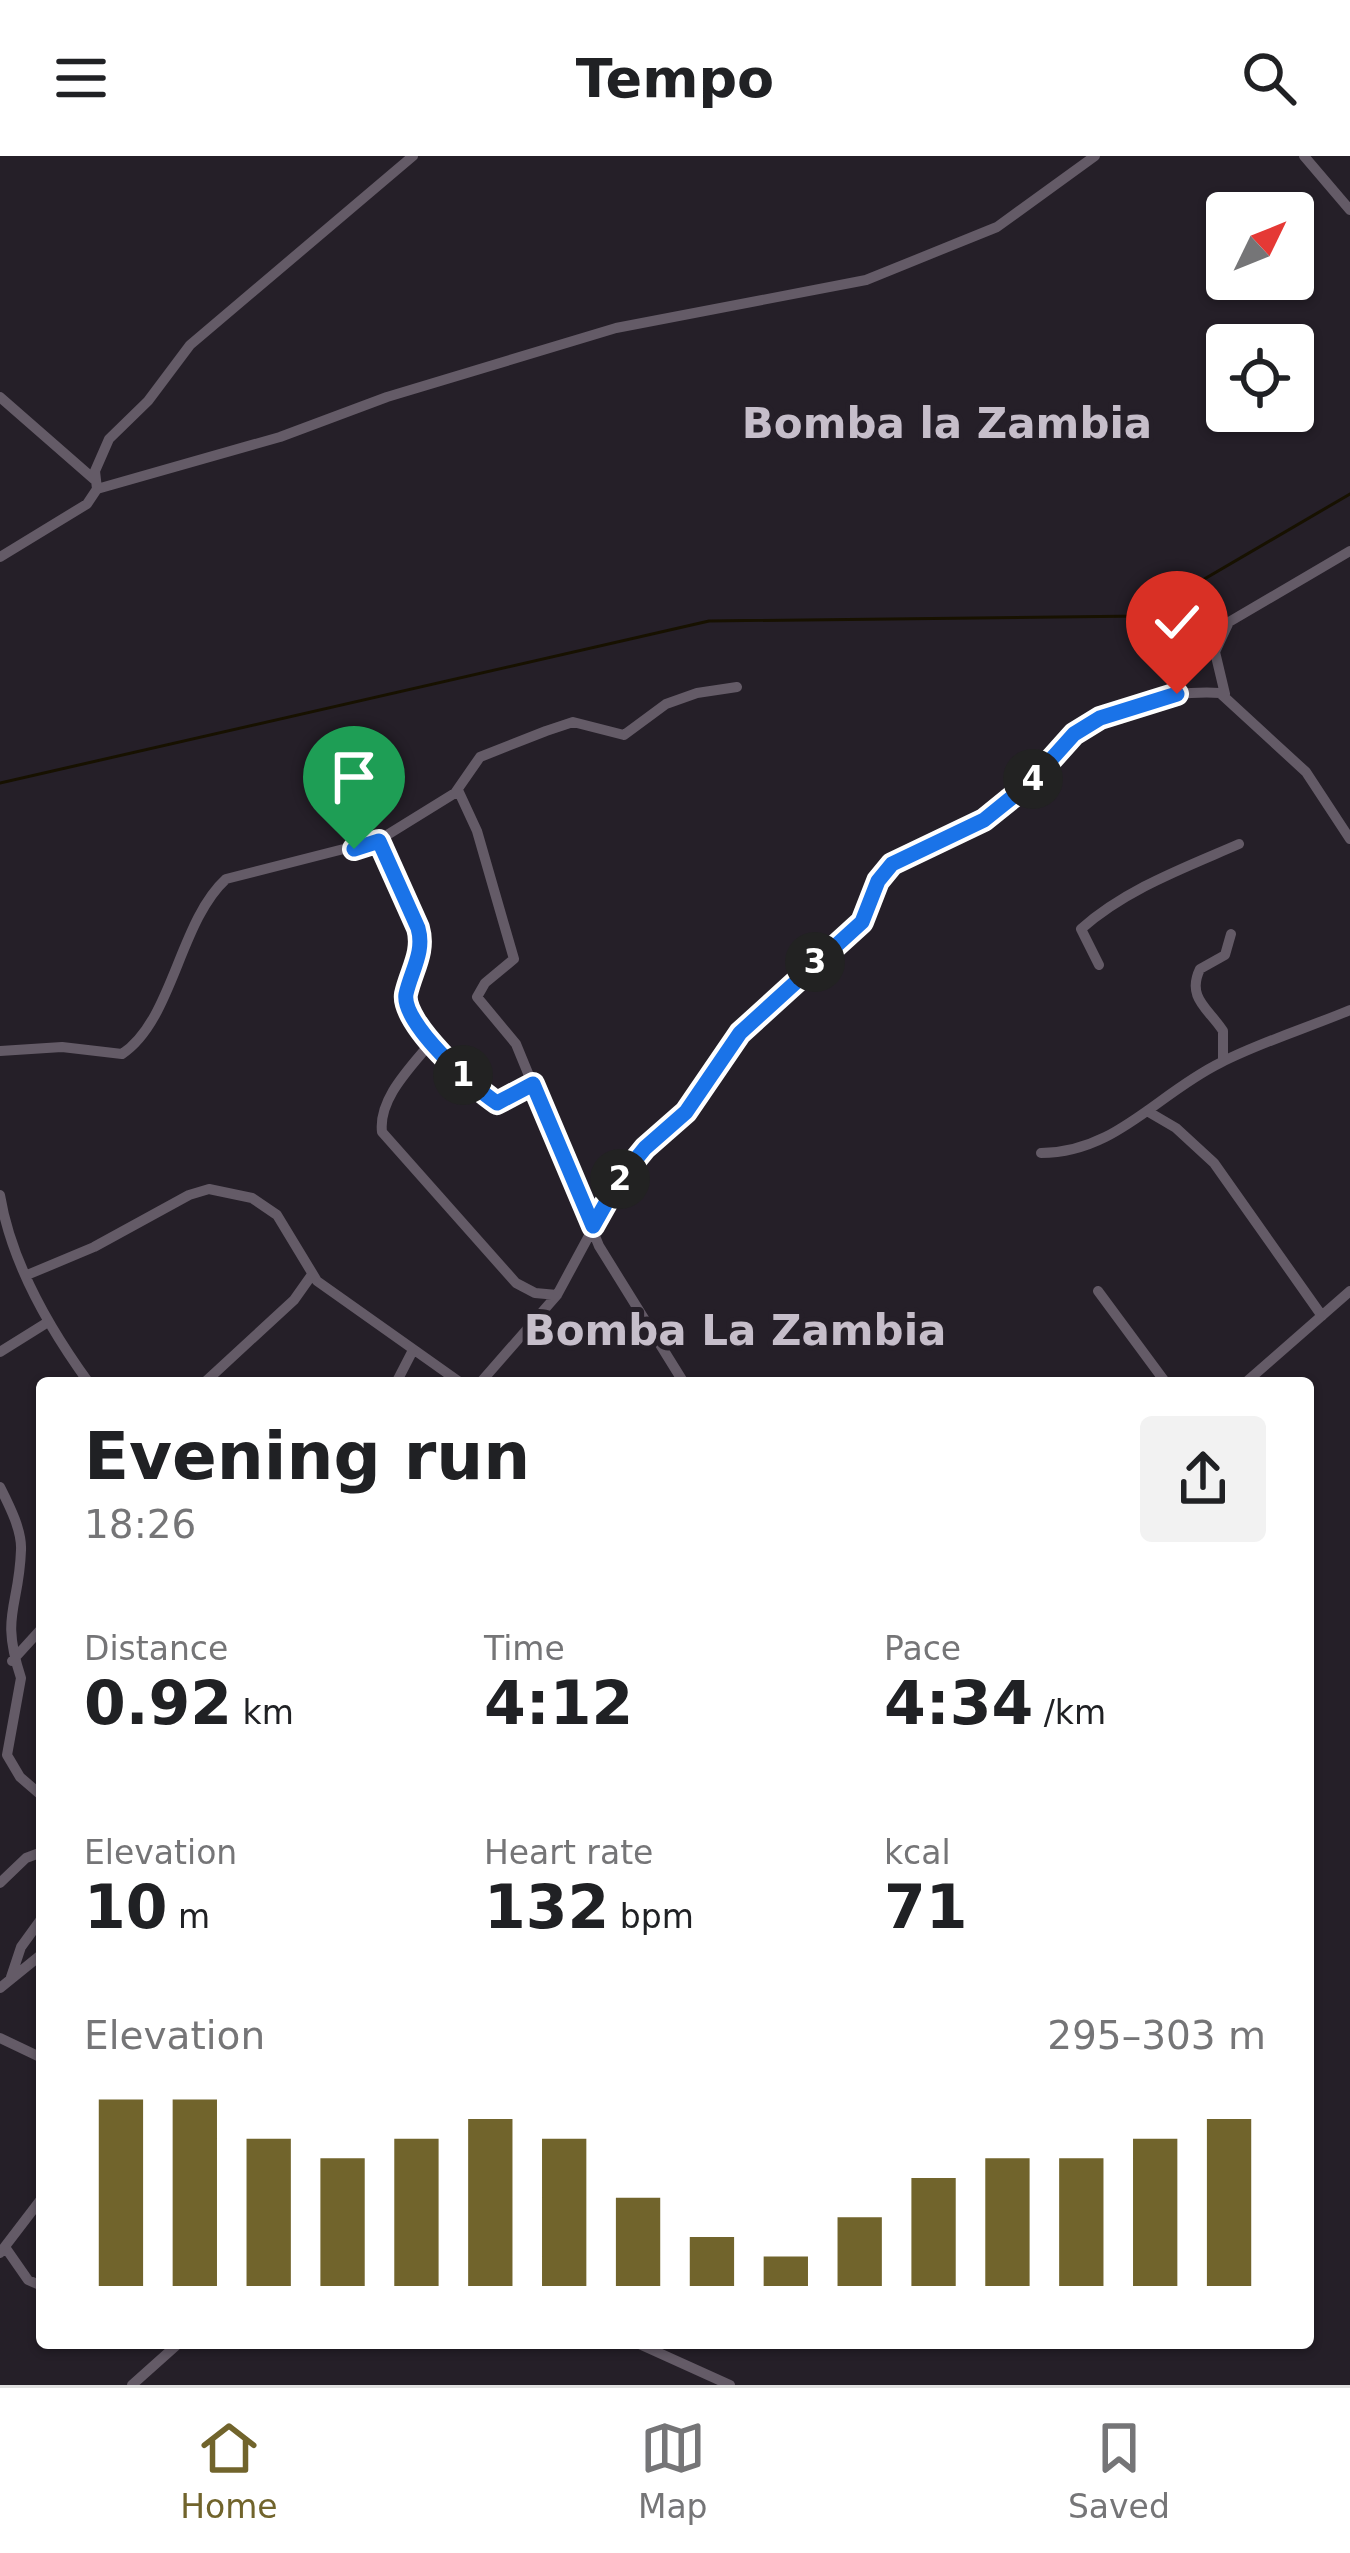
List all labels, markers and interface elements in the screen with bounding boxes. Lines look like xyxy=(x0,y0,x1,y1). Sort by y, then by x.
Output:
icon: menu xyxy=(48,45,114,111)
icon: search xyxy=(1236,45,1302,111)
text: Tempo xyxy=(576,47,774,110)
north arrow xyxy=(1206,192,1314,300)
map controls xyxy=(1206,192,1314,432)
button: locate xyxy=(1206,324,1314,432)
district label: Bomba la Zambia xyxy=(742,399,1152,448)
pin xyxy=(1126,571,1228,694)
icon: check xyxy=(1144,589,1210,655)
pin xyxy=(303,726,405,849)
icon: arrive xyxy=(321,744,387,810)
pin: 4 xyxy=(1003,749,1063,809)
text: 4 xyxy=(1022,759,1044,798)
pin: 3 xyxy=(785,932,845,992)
text: 3 xyxy=(804,942,826,981)
pin: 1 xyxy=(433,1045,493,1105)
text: 1 xyxy=(452,1055,474,1094)
pin: 2 xyxy=(590,1149,650,1209)
text: 2 xyxy=(609,1159,631,1198)
district label: Bomba La Zambia xyxy=(524,1306,946,1355)
button: share xyxy=(1140,1416,1266,1542)
text: Evening run xyxy=(84,1418,530,1495)
text: 18:26 xyxy=(84,1502,196,1547)
text: Distance xyxy=(84,1629,228,1668)
text: Time xyxy=(484,1629,565,1668)
text: Pace xyxy=(884,1629,961,1668)
text: 0.92 xyxy=(84,1668,232,1738)
text: 4:12 xyxy=(484,1668,633,1738)
text: 4:34 xyxy=(884,1668,1033,1738)
text: km xyxy=(232,1693,294,1732)
text: /km xyxy=(1033,1693,1106,1732)
text: Elevation xyxy=(84,1833,237,1872)
text: Heart rate xyxy=(484,1833,653,1872)
text: kcal xyxy=(884,1833,951,1872)
text: 10 xyxy=(84,1872,168,1942)
text: 132 xyxy=(484,1872,609,1942)
text: 71 xyxy=(884,1872,968,1942)
text: m xyxy=(168,1897,210,1936)
text: bpm xyxy=(609,1897,694,1936)
text: Elevation xyxy=(84,2013,265,2058)
text: 295–303 m xyxy=(1047,2013,1266,2058)
tab: Home xyxy=(180,2415,278,2526)
tab: Map xyxy=(638,2415,708,2526)
tab: Saved xyxy=(1068,2415,1170,2526)

